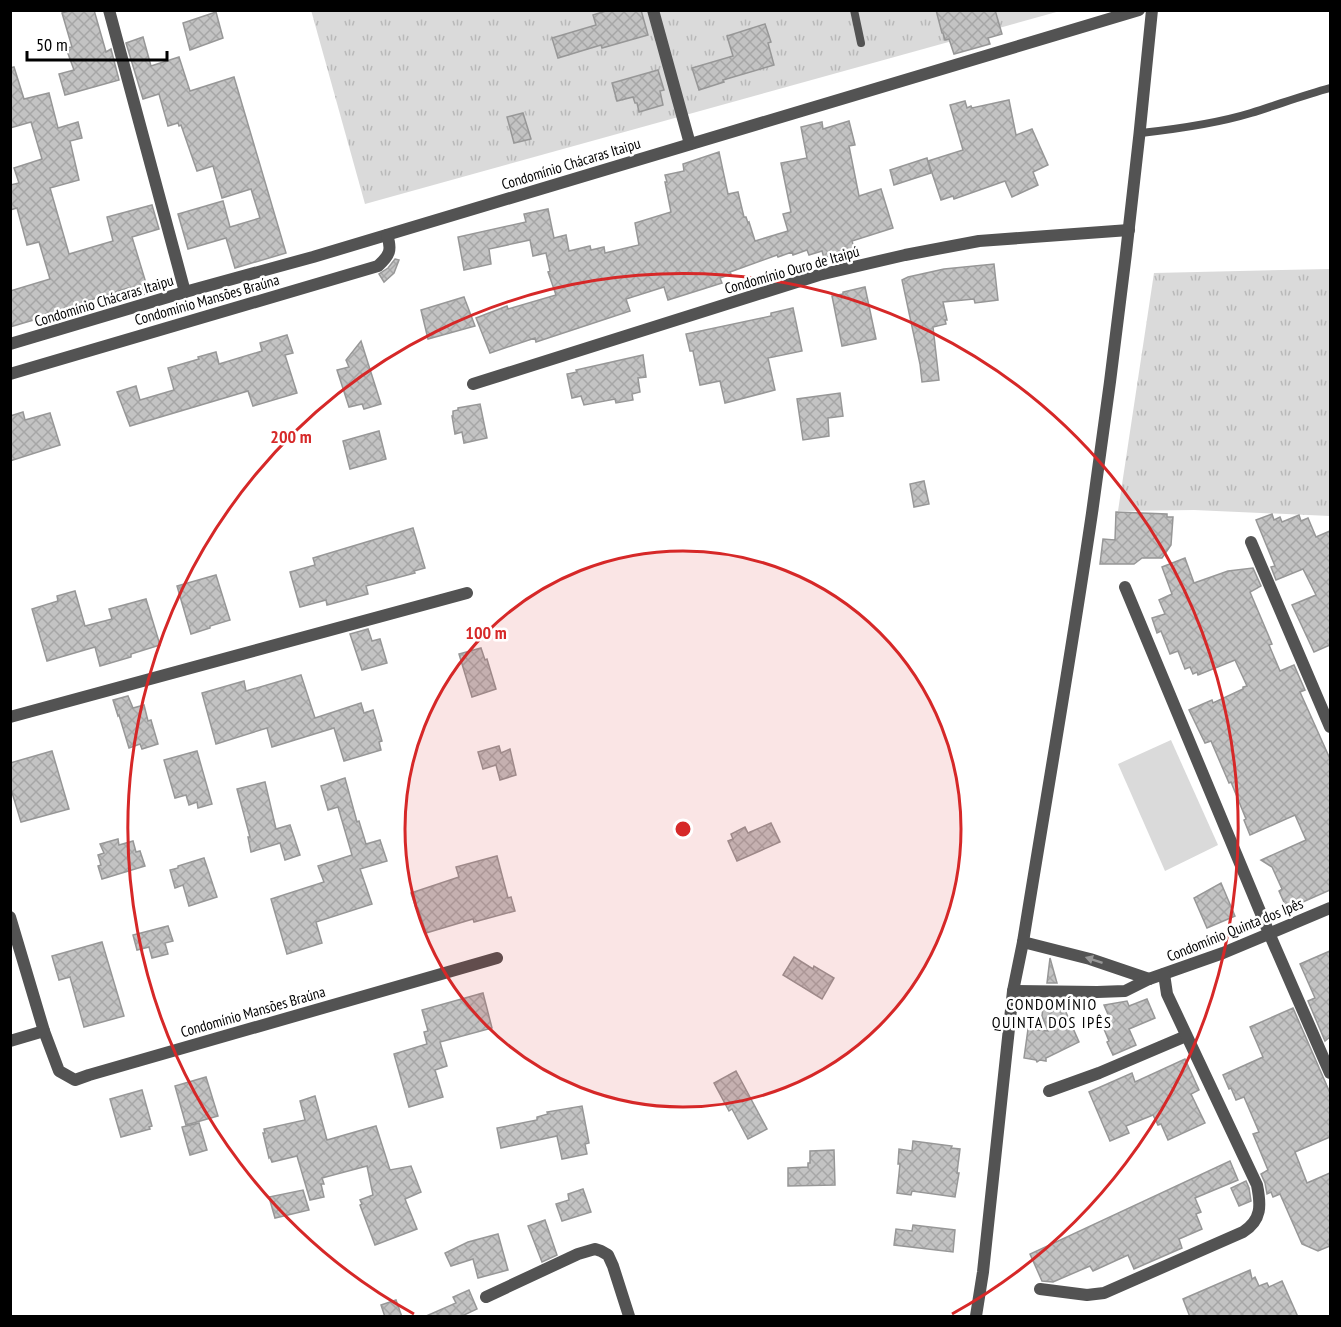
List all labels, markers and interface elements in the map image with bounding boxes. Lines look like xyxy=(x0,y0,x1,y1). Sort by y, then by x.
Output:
scale bar xyxy=(27,24,166,62)
text: 50 m xyxy=(36,33,68,56)
street label: Condomínio Chácaras Itaipu xyxy=(499,133,643,194)
street label: Condomínio Ouro de Itaipú xyxy=(722,241,861,298)
street label: Condomínio Chácaras Itaipu xyxy=(32,270,176,331)
street label: Condomínio Mansões Braúna xyxy=(132,270,281,329)
text: 200 m xyxy=(270,425,312,448)
text: 100 m xyxy=(465,621,507,644)
centre of rings xyxy=(673,819,693,839)
street label: Condomínio Quinta dos Ipês xyxy=(1164,893,1306,966)
one-way arrow xyxy=(1085,955,1103,965)
street label: Condomínio Mansões Braúna xyxy=(178,982,327,1041)
district label: CONDOMÍNIO QUINTA DOS IPÊS xyxy=(992,994,1112,1032)

